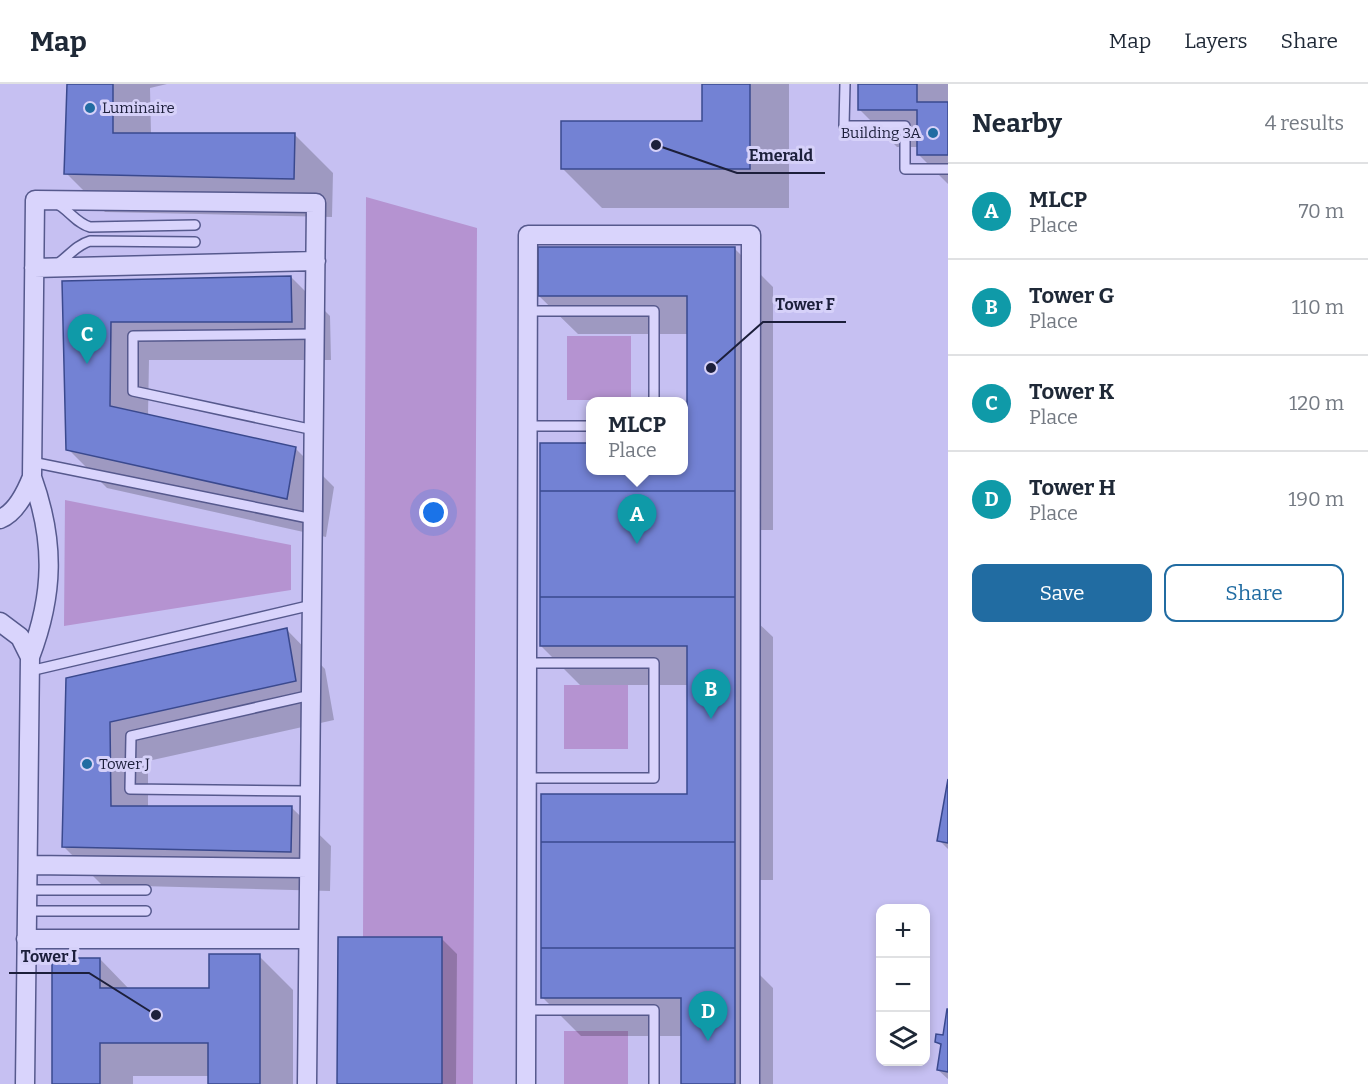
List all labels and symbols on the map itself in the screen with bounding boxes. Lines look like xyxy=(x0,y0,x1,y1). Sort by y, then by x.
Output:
place label: Luminaire xyxy=(102,99,175,117)
marker: Luminaire xyxy=(83,101,97,115)
place label: Building 3A xyxy=(841,124,921,142)
marker: Building 3A xyxy=(926,126,940,140)
callout: Emerald xyxy=(737,139,825,173)
text: Emerald xyxy=(749,146,813,165)
callout: Tower F xyxy=(763,288,846,322)
text: Tower F xyxy=(775,295,835,314)
pin: C xyxy=(68,314,106,364)
pin: A xyxy=(618,494,656,544)
your location xyxy=(419,498,448,527)
pin: B xyxy=(692,670,730,719)
place label: Tower J xyxy=(99,755,150,773)
marker: Tower J xyxy=(80,757,94,771)
callout: Tower I xyxy=(9,939,89,973)
text: Tower I xyxy=(21,947,77,966)
pin: D xyxy=(688,992,728,1041)

